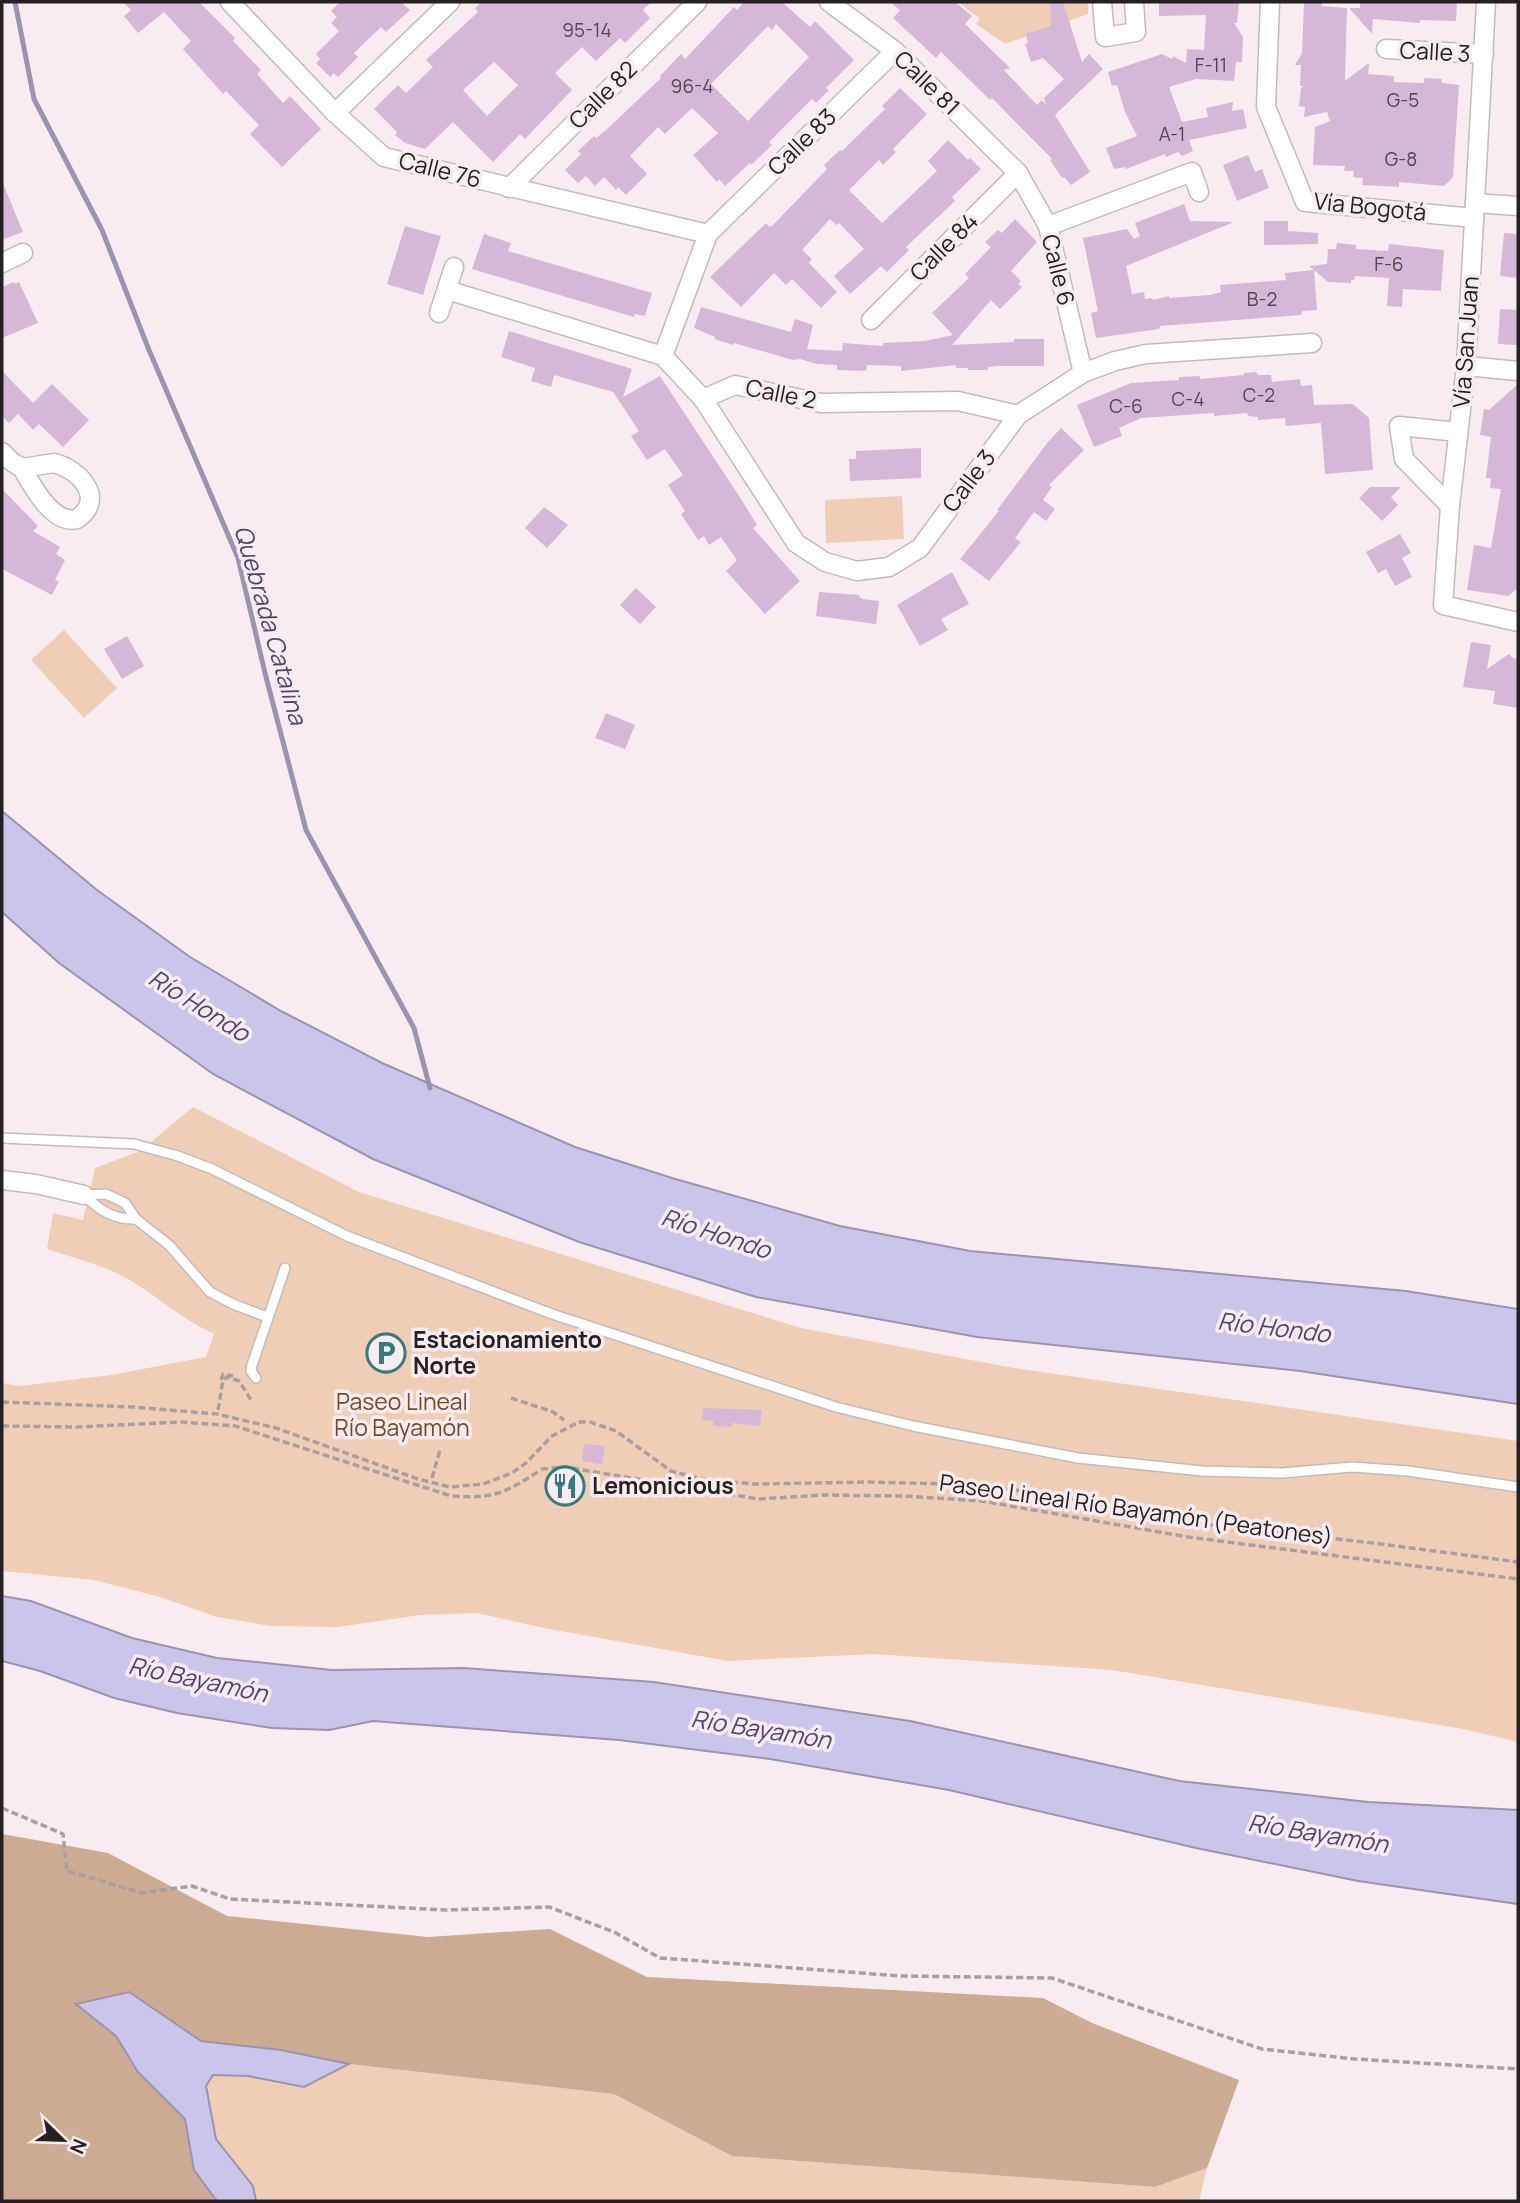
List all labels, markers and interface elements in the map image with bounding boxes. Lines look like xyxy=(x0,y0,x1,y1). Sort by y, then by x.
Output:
house number: 95-14 xyxy=(562,17,612,43)
street label: Calle 3 xyxy=(1399,33,1471,69)
street label: Calle 81 xyxy=(888,43,968,122)
house number: F-11 xyxy=(1195,52,1227,78)
street label: Calle 82 xyxy=(561,53,643,135)
house number: 96-4 xyxy=(671,73,713,99)
house number: G-5 xyxy=(1387,87,1419,113)
street label: Calle 83 xyxy=(760,101,843,182)
house number: A-1 xyxy=(1159,121,1185,147)
street label: Calle 76 xyxy=(396,143,485,195)
house number: G-8 xyxy=(1385,146,1417,172)
street label: Vía Bogotá xyxy=(1312,184,1428,228)
street label: Calle 84 xyxy=(902,205,985,288)
street label: Calle 6 xyxy=(1035,231,1083,309)
house number: F-6 xyxy=(1374,251,1404,277)
street label: Vía San Juan xyxy=(1444,275,1486,409)
house number: B-2 xyxy=(1247,286,1277,312)
street label: Calle 2 xyxy=(743,371,819,416)
house number: C-2 xyxy=(1243,382,1275,408)
house number: C-4 xyxy=(1171,386,1205,412)
house number: C-6 xyxy=(1109,393,1143,419)
street label: Calle 3 xyxy=(934,443,1002,518)
water label: Quebrada Catalina xyxy=(227,521,316,730)
water label: Río Hondo xyxy=(143,961,258,1050)
water label: Río Hondo xyxy=(658,1199,777,1266)
water label: Río Hondo xyxy=(1216,1303,1334,1350)
place label: Estacionamiento Norte xyxy=(413,1323,602,1381)
parking icon: Estacionamiento Norte xyxy=(365,1332,407,1374)
park label: Paseo Lineal Río Bayamón xyxy=(334,1385,470,1443)
restaurant icon: Lemonicious xyxy=(544,1465,586,1507)
street label: Paseo Lineal Río Bayamón (Peatones) xyxy=(937,1466,1335,1552)
place label: Lemonicious xyxy=(592,1469,734,1501)
water label: Río Bayamón xyxy=(126,1648,272,1710)
water label: Río Bayamón xyxy=(689,1701,834,1756)
water label: Río Bayamón xyxy=(1246,1805,1391,1860)
north arrow xyxy=(28,2105,98,2175)
text: N xyxy=(64,2135,93,2158)

